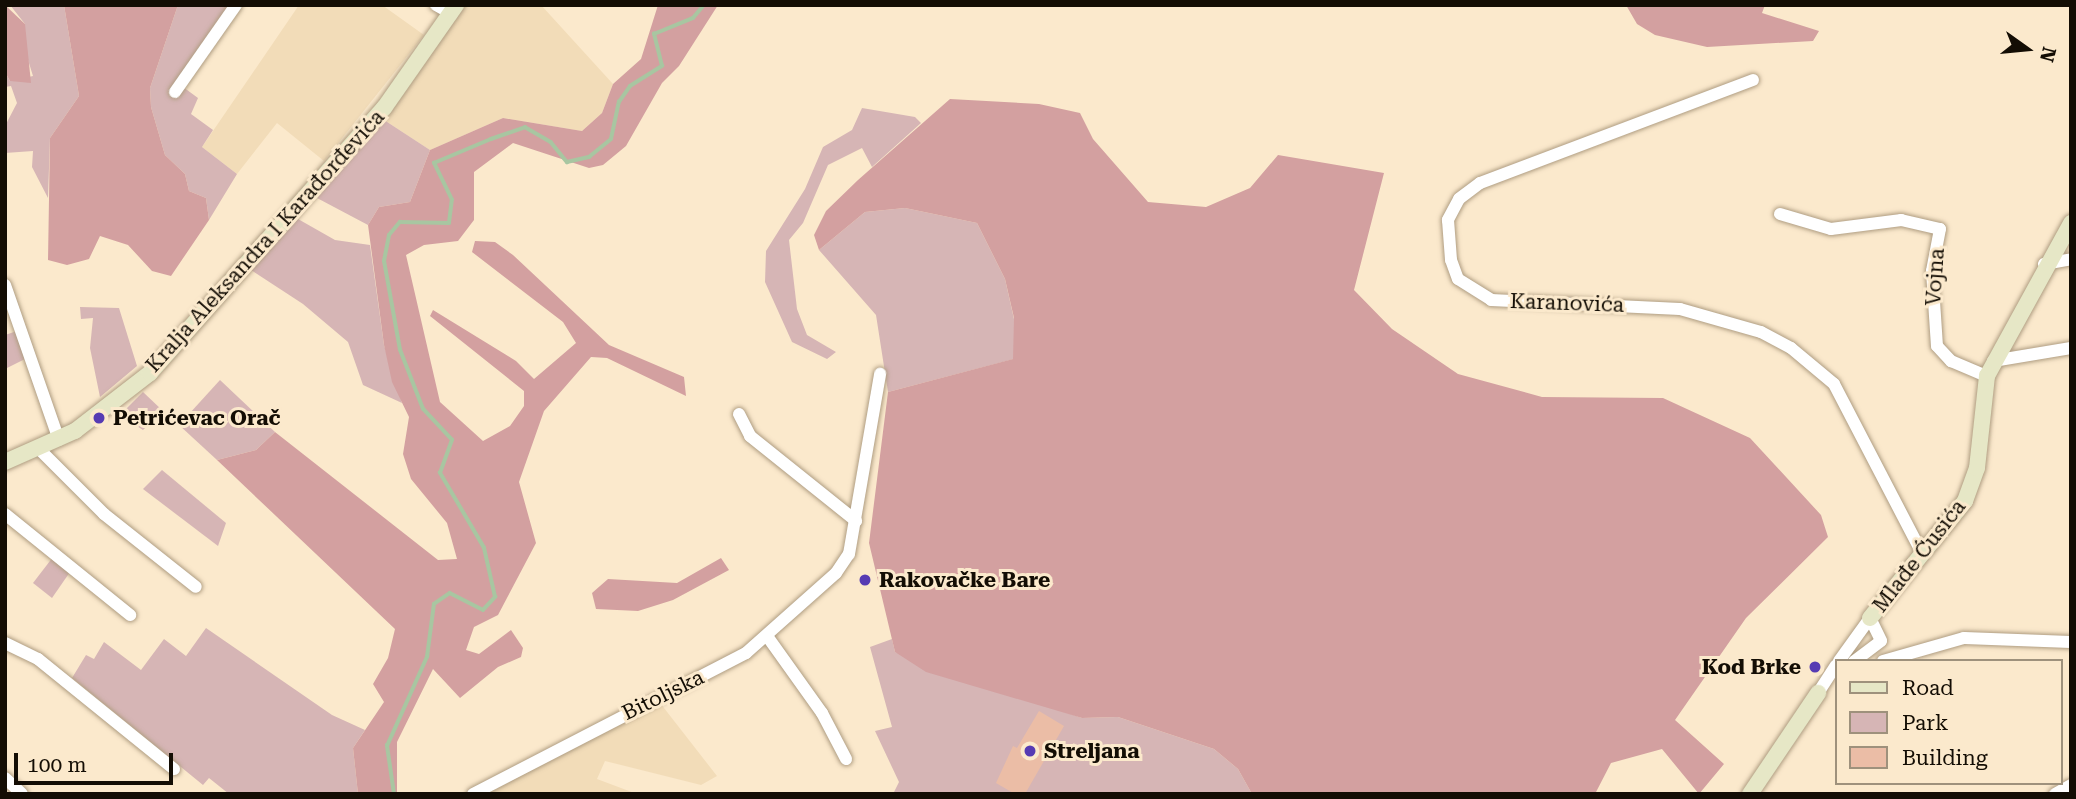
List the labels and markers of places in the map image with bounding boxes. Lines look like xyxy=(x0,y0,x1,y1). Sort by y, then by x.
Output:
place label: Petrićevac Orač xyxy=(113,405,281,431)
marker: Petrićevac Orač xyxy=(91,410,107,426)
place label: Rakovačke Bare xyxy=(879,567,1050,593)
marker: Rakovačke Bare xyxy=(857,572,873,588)
place label: Kod Brke xyxy=(1702,654,1801,680)
marker: Kod Brke xyxy=(1807,659,1823,675)
place label: Streljana xyxy=(1044,738,1140,764)
marker: Streljana xyxy=(1022,743,1038,759)

